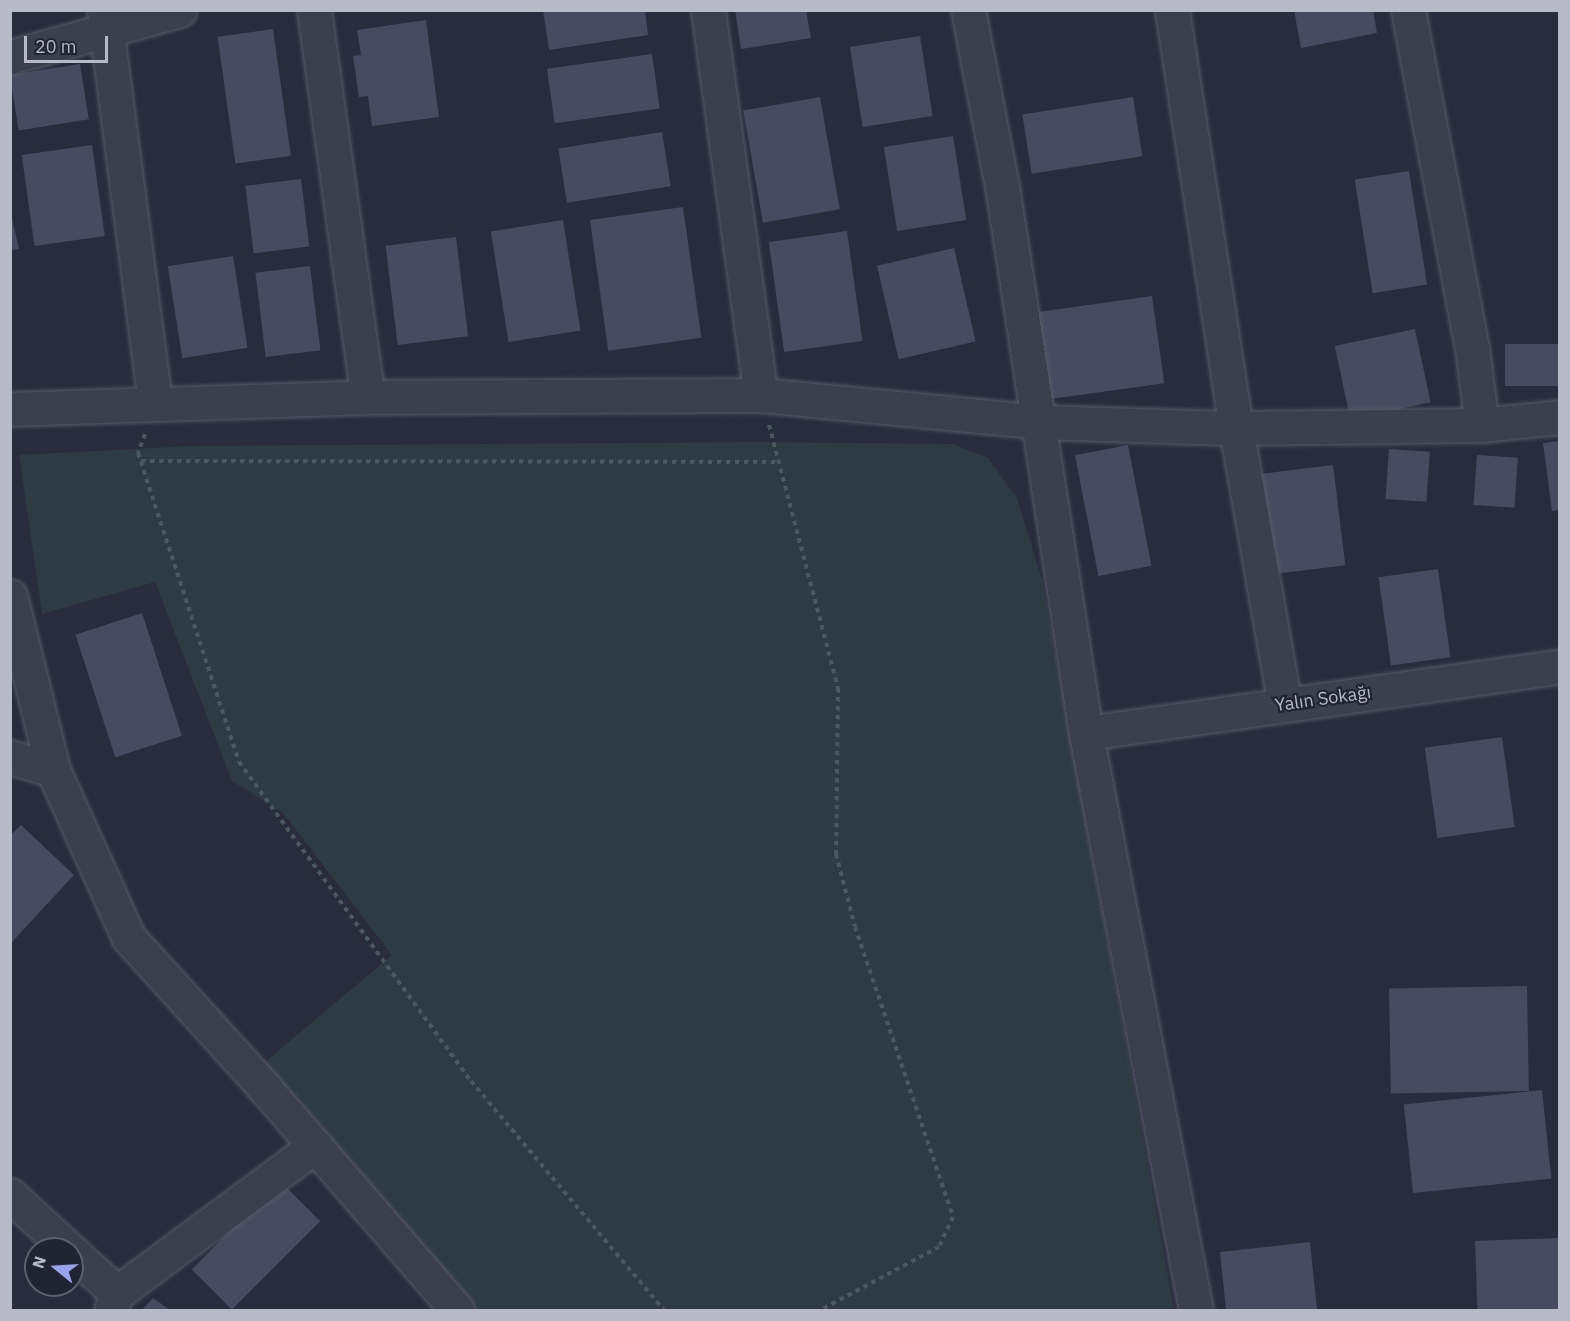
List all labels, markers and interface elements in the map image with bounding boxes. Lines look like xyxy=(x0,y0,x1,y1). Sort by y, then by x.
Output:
scale bar xyxy=(27,24,111,62)
text: 20 m xyxy=(35,35,77,58)
street label: Yalın Sokağı xyxy=(1274,682,1372,716)
north arrow xyxy=(24,1237,84,1297)
text: N xyxy=(27,1253,50,1271)

